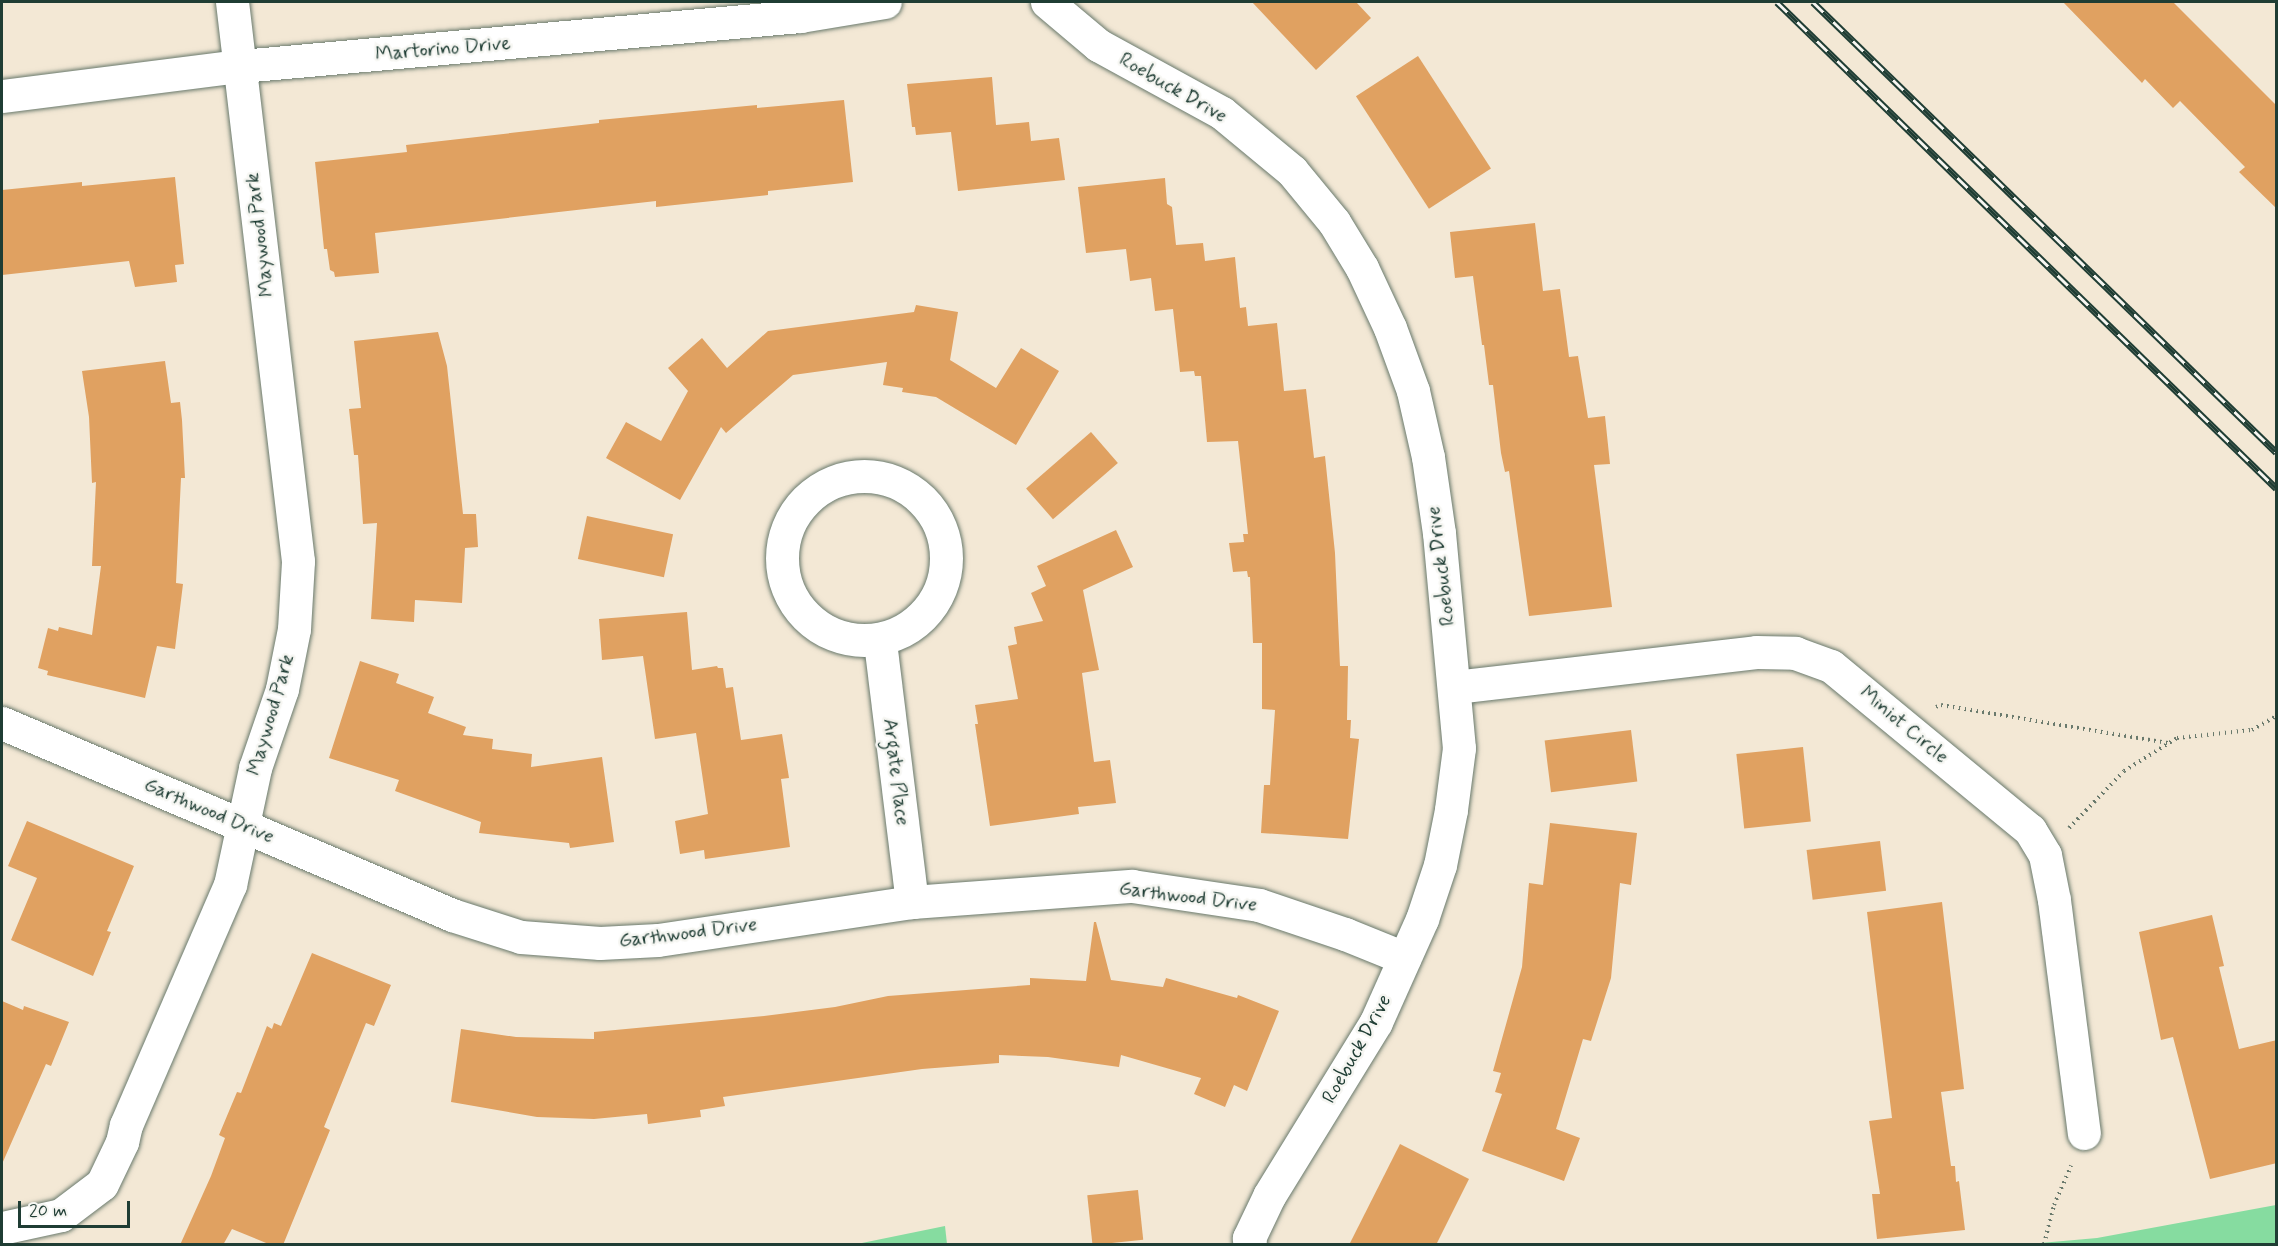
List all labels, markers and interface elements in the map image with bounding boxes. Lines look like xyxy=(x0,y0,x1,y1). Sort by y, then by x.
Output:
street label: Martorino Drive xyxy=(375,31,511,67)
street label: Roebuck Drive xyxy=(1115,48,1231,128)
street label: Maywood Park xyxy=(241,172,279,298)
street label: Roebuck Drive xyxy=(1422,505,1460,627)
street label: Maywood Park xyxy=(242,652,300,778)
street label: Miniot Circle xyxy=(1855,681,1953,769)
street label: Argate Place xyxy=(878,717,914,827)
street label: Garthwood Drive xyxy=(141,773,277,849)
street label: Garthwood Drive xyxy=(1118,877,1258,917)
street label: Garthwood Drive xyxy=(618,913,758,953)
street label: Roebuck Drive xyxy=(1318,991,1396,1107)
scale bar xyxy=(21,1189,134,1227)
text: 20 m xyxy=(29,1199,67,1223)

